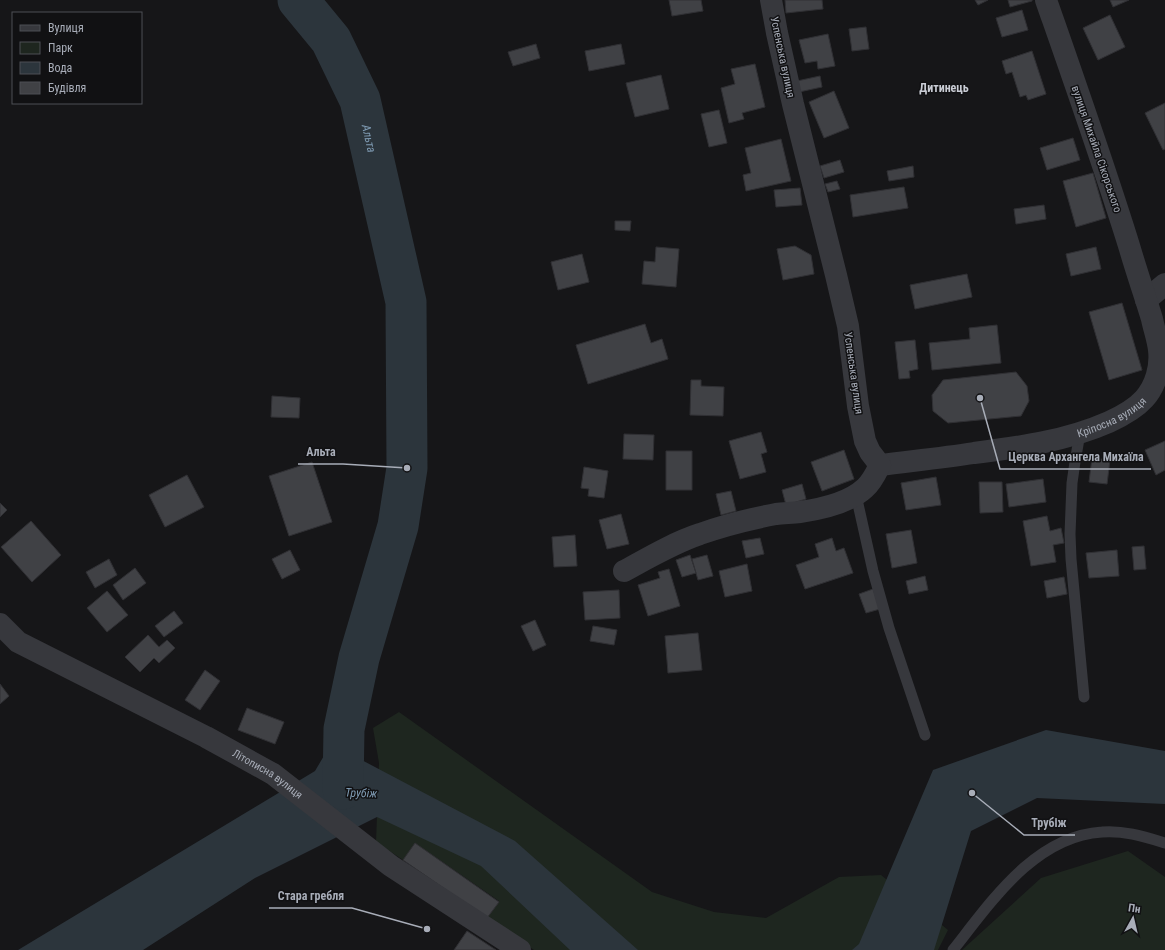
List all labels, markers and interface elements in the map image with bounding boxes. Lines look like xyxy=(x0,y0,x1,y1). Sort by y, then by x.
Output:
legend xyxy=(12,12,142,104)
street label: Успенська вулиця xyxy=(768,15,797,99)
text: Вулиця xyxy=(48,21,84,35)
text: Парк xyxy=(48,41,73,55)
text: Вода xyxy=(48,61,73,75)
text: Будівля xyxy=(48,81,86,95)
district label: Дитинець xyxy=(919,81,969,95)
street label: вулиця Михайла Сікорського xyxy=(1069,84,1125,215)
water label: Альта xyxy=(359,122,379,154)
street label: Успенська вулиця xyxy=(841,331,866,415)
street label: Кріпосна вулиця xyxy=(1076,395,1149,440)
callout: Альта xyxy=(298,440,343,464)
text: Альта xyxy=(306,445,336,459)
callout: Церква Архангела Михаїла xyxy=(1000,445,1151,469)
text: Церква Архангела Михаїла xyxy=(1008,450,1144,464)
street label: Літописна вулиця xyxy=(230,747,305,802)
water label: Трубіж xyxy=(345,785,378,801)
callout: Трубіж xyxy=(1024,811,1075,835)
text: Трубіж xyxy=(1031,816,1067,830)
callout: Стара гребля xyxy=(269,884,352,908)
text: Стара гребля xyxy=(278,889,344,903)
north arrow xyxy=(1113,898,1153,938)
text: Пн xyxy=(1127,901,1141,916)

